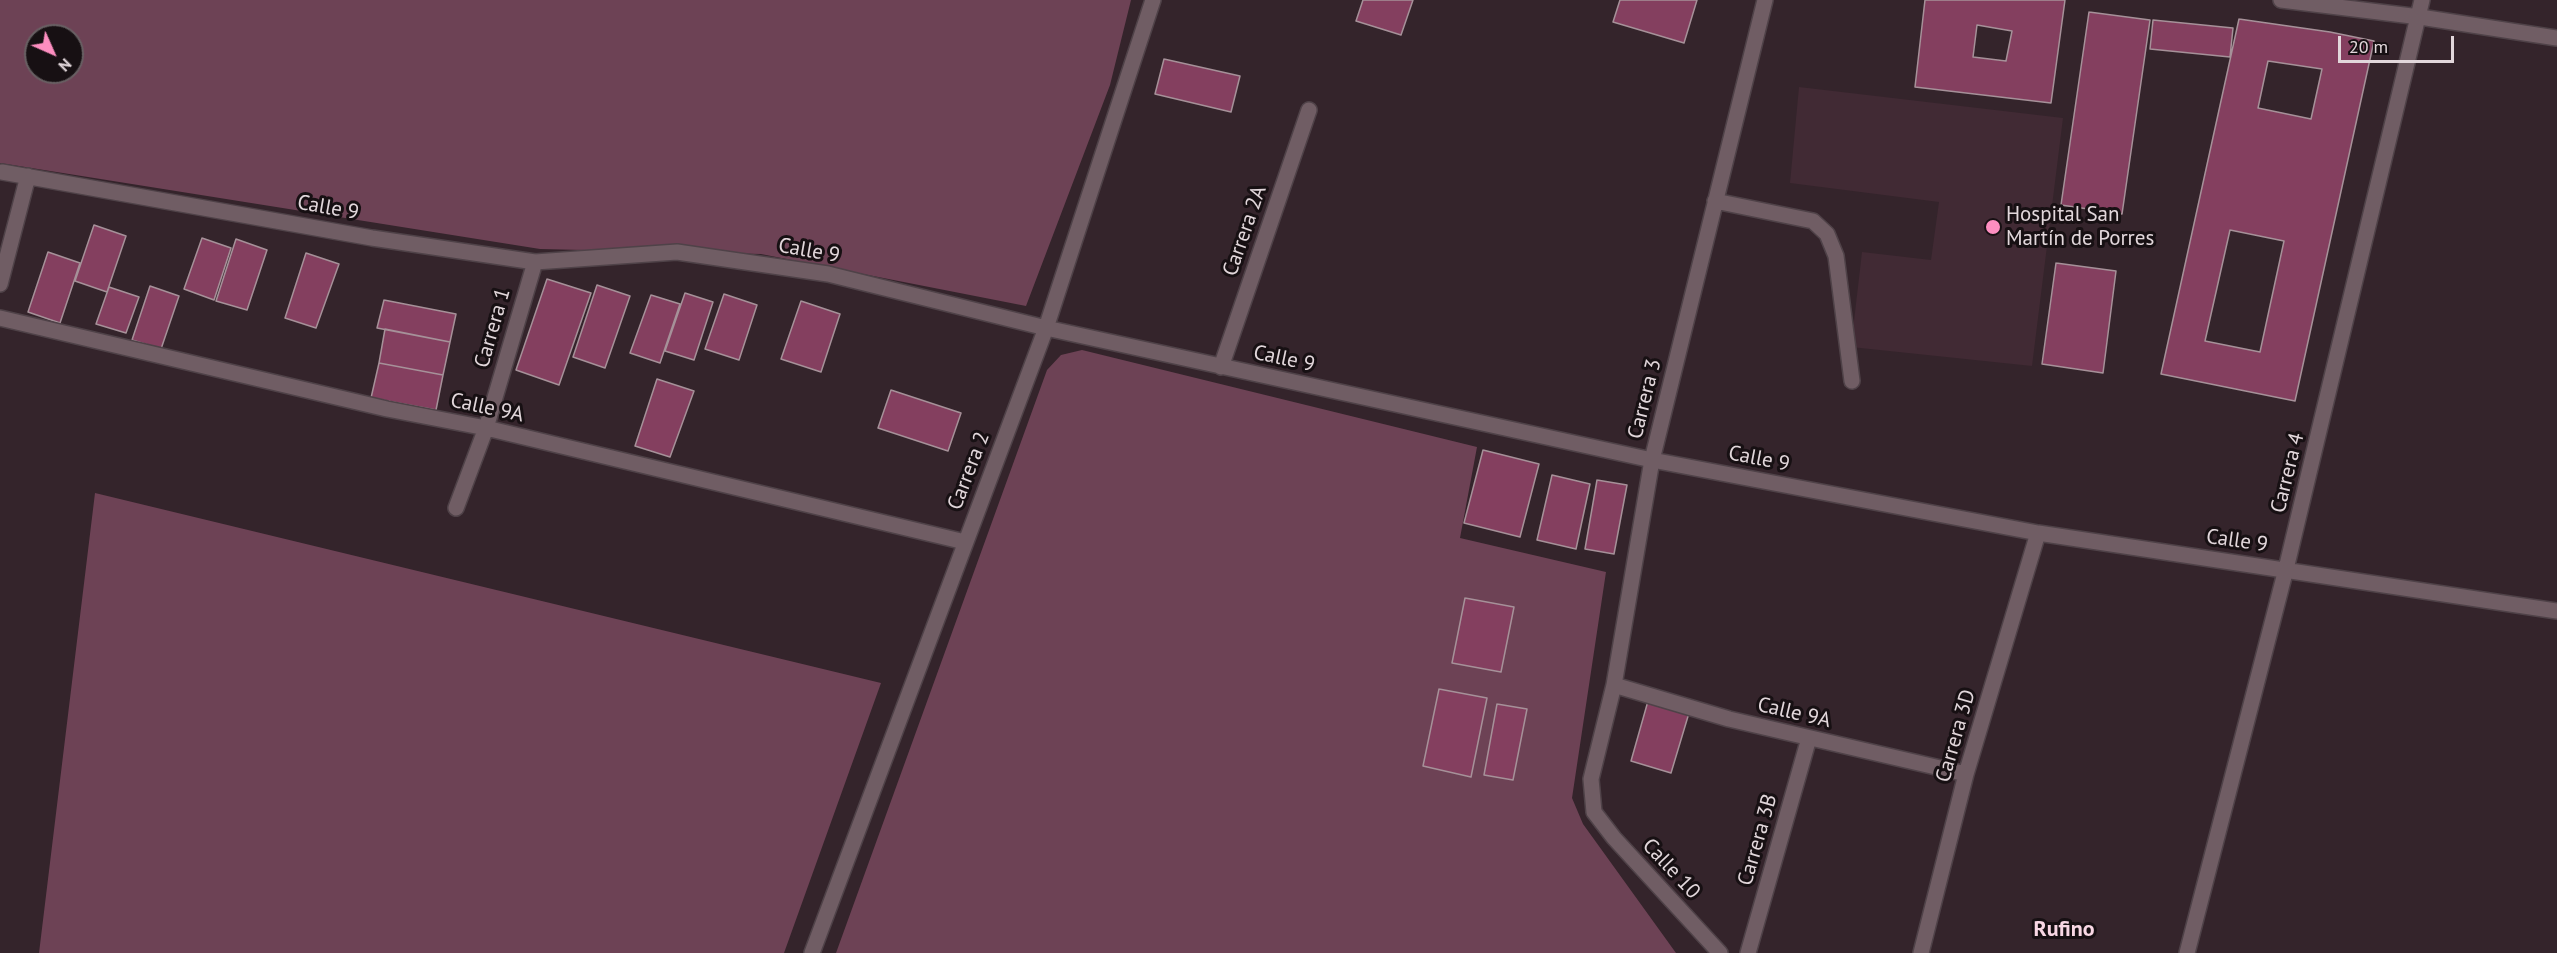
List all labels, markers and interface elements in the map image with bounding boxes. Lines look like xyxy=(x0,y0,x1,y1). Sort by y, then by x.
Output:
north arrow xyxy=(24,24,84,84)
scale bar xyxy=(2341,24,2456,62)
text: 20 m xyxy=(2349,35,2388,58)
text: N xyxy=(55,55,76,76)
street label: Carrera 2A xyxy=(1218,183,1272,279)
street label: Calle 9 xyxy=(295,190,361,226)
place label: Hospital San Martín de Porres xyxy=(2006,202,2154,252)
marker: Hospital San Martín de Porres xyxy=(1984,218,2002,236)
street label: Calle 9 xyxy=(776,233,842,269)
street label: Carrera 1 xyxy=(470,285,516,371)
street label: Calle 9 xyxy=(1251,340,1317,378)
street label: Carrera 3 xyxy=(1623,356,1667,442)
street label: Calle 9A xyxy=(448,388,526,428)
street label: Carrera 2 xyxy=(943,428,995,514)
street label: Carrera 4 xyxy=(2266,430,2310,516)
street label: Calle 9 xyxy=(1726,441,1792,477)
street label: Calle 9 xyxy=(2205,524,2269,558)
street label: Carrera 3D xyxy=(1931,687,1981,785)
street label: Calle 9A xyxy=(1755,692,1833,734)
street label: Carrera 3B xyxy=(1733,791,1783,889)
street label: Calle 10 xyxy=(1637,834,1705,904)
district label: Rufino xyxy=(2033,917,2095,943)

